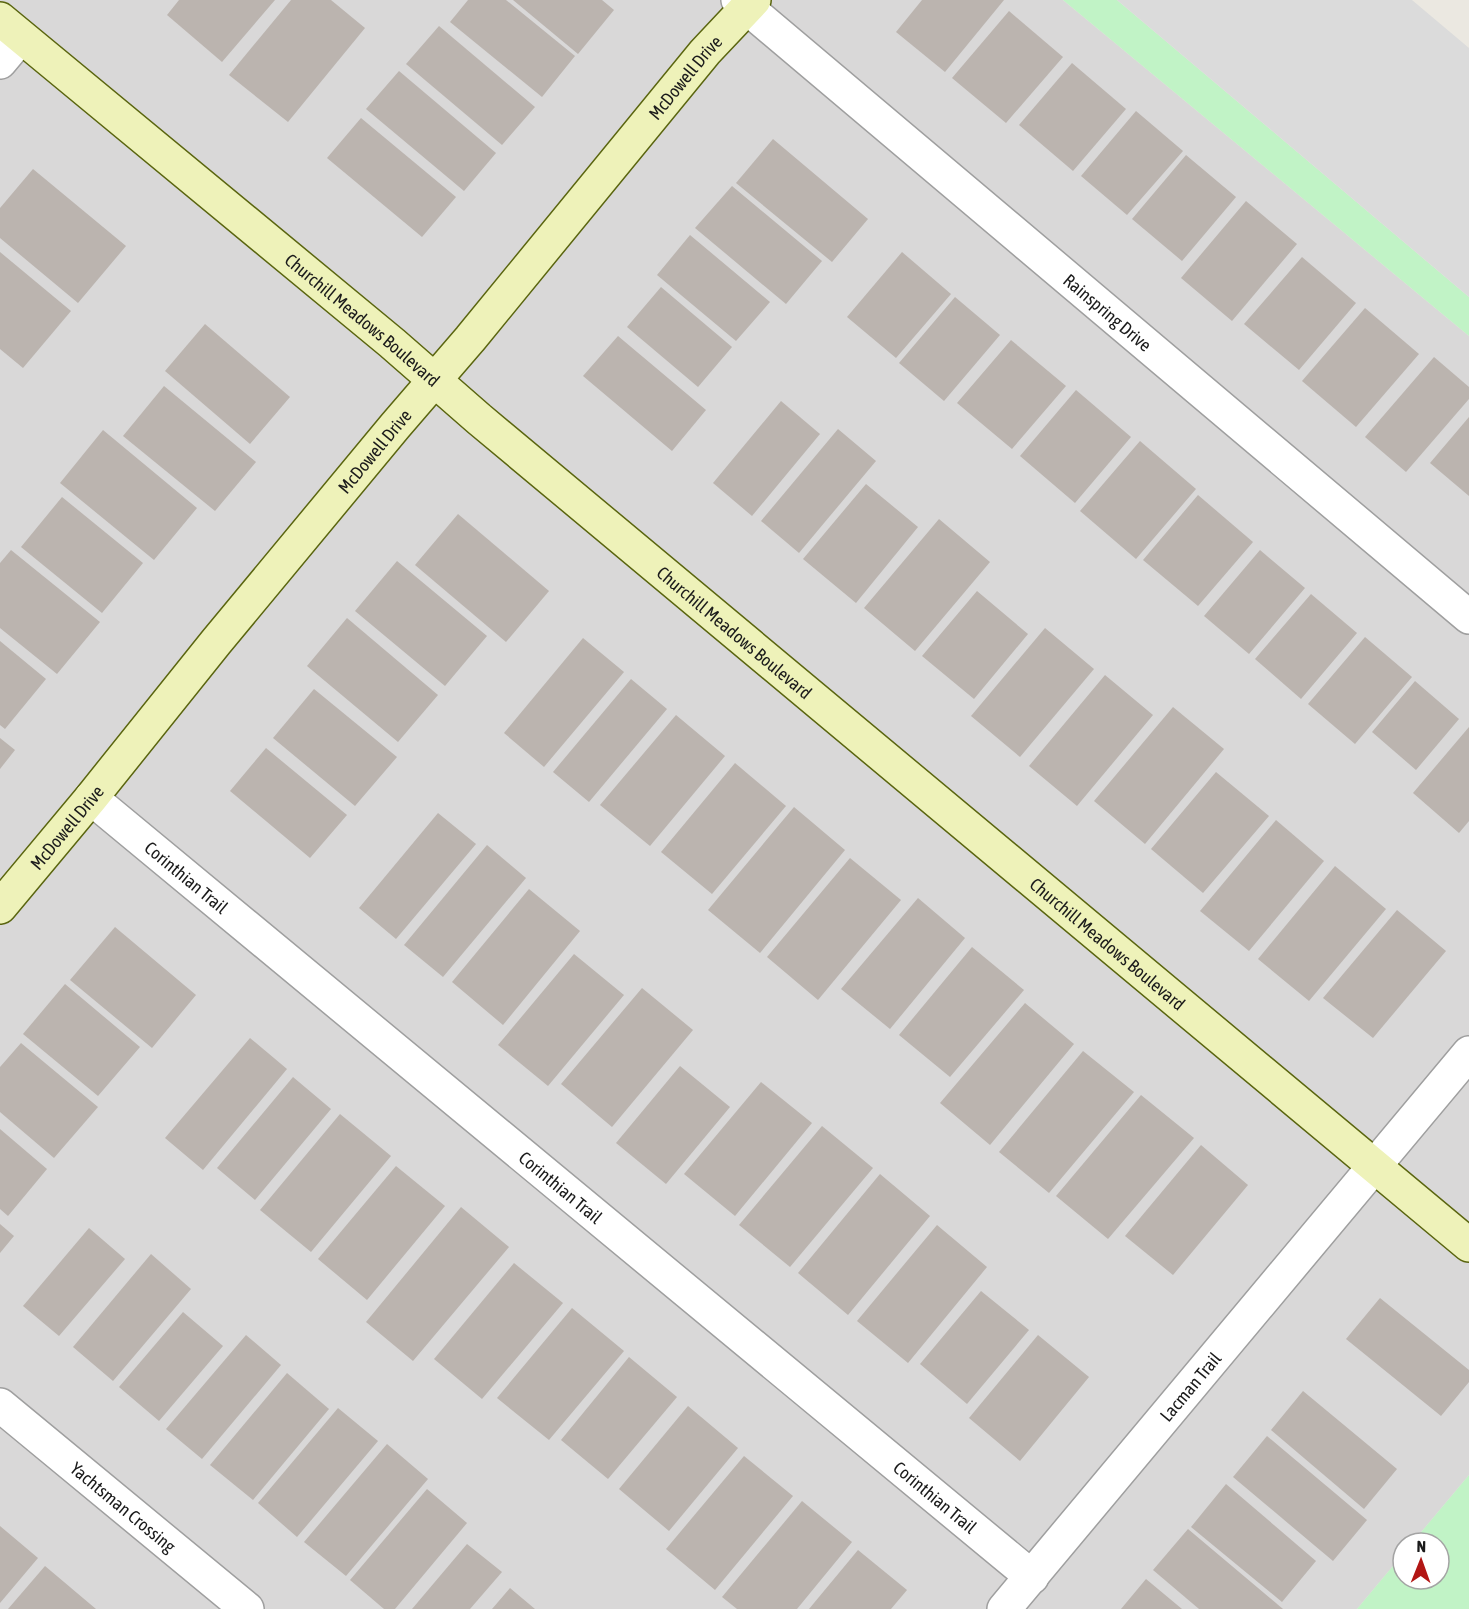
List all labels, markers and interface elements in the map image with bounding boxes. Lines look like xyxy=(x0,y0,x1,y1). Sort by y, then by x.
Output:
street label: McDowell Drive xyxy=(644,31,726,123)
street label: Churchill Meadows Boulevard xyxy=(281,249,444,390)
street label: Rainspring Drive xyxy=(1060,269,1156,355)
street label: McDowell Drive xyxy=(333,405,415,497)
street label: Churchill Meadows Boulevard xyxy=(653,562,816,703)
street label: McDowell Drive xyxy=(26,781,108,873)
street label: Corinthian Trail xyxy=(141,837,232,918)
street label: Churchill Meadows Boulevard xyxy=(1026,873,1189,1014)
street label: Corinthian Trail xyxy=(515,1147,607,1228)
street label: Lacman Trail xyxy=(1155,1348,1225,1425)
street label: Corinthian Trail xyxy=(889,1456,981,1537)
street label: Yachtsman Crossing xyxy=(67,1457,180,1557)
north arrow xyxy=(1391,1531,1451,1591)
text: N xyxy=(1416,1537,1426,1555)

